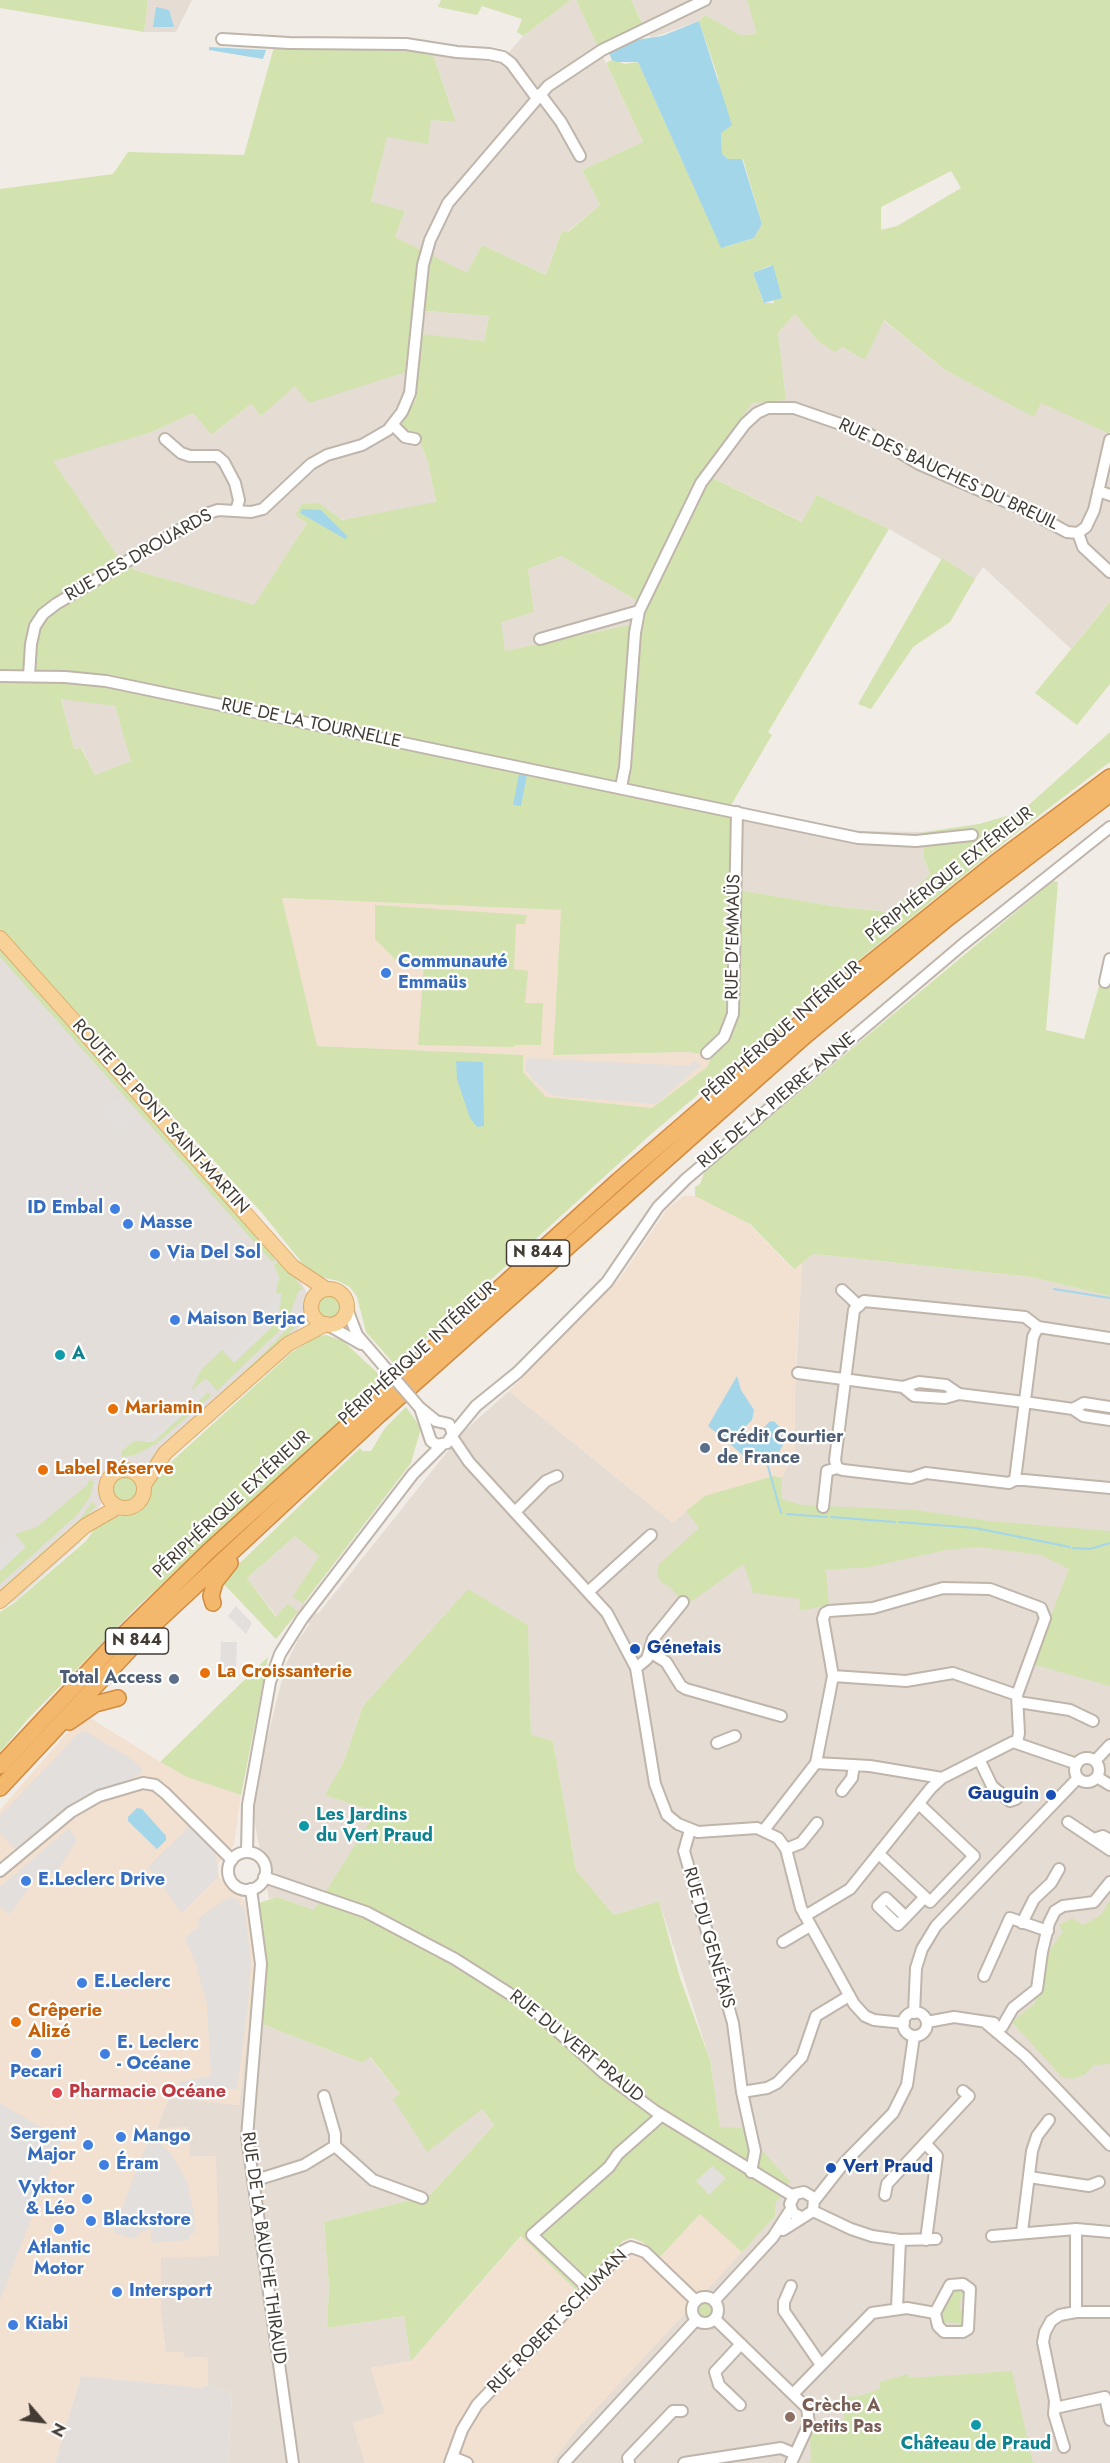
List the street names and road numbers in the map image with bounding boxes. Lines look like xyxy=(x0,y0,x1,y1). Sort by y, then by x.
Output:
street label: RUE DES BAUCHES DU BREUIL xyxy=(835,414,1061,536)
street label: RUE DES DROUARDS xyxy=(62,505,216,607)
street label: RUE DE LA TOURNELLE xyxy=(219,694,403,754)
street label: PÉRIPHÉRIQUE EXTÉRIEUR xyxy=(862,803,1038,947)
street label: RUE D'EMMAÜS xyxy=(722,874,746,1000)
street label: PÉRIPHÉRIQUE INTÉRIEUR xyxy=(698,957,866,1107)
street label: ROUTE DE PONT SAINT-MARTIN xyxy=(67,1015,253,1219)
street label: RUE DE LA PIERRE ANNE xyxy=(694,1029,860,1173)
road number: N 844 xyxy=(506,1240,570,1266)
street label: PÉRIPHÉRIQUE INTÉRIEUR xyxy=(335,1278,501,1430)
street label: PÉRIPHÉRIQUE EXTÉRIEUR xyxy=(149,1427,315,1583)
road number: N 844 xyxy=(106,1628,168,1654)
street label: RUE DU GENÉTAIS xyxy=(677,1865,739,2011)
street label: RUE DU VERT PRAUD xyxy=(504,1986,648,2108)
street label: RUE DE LA BAUCHE THIRAUD xyxy=(236,2130,290,2366)
street label: RUE ROBERT SCHUMAN xyxy=(484,2246,632,2398)

